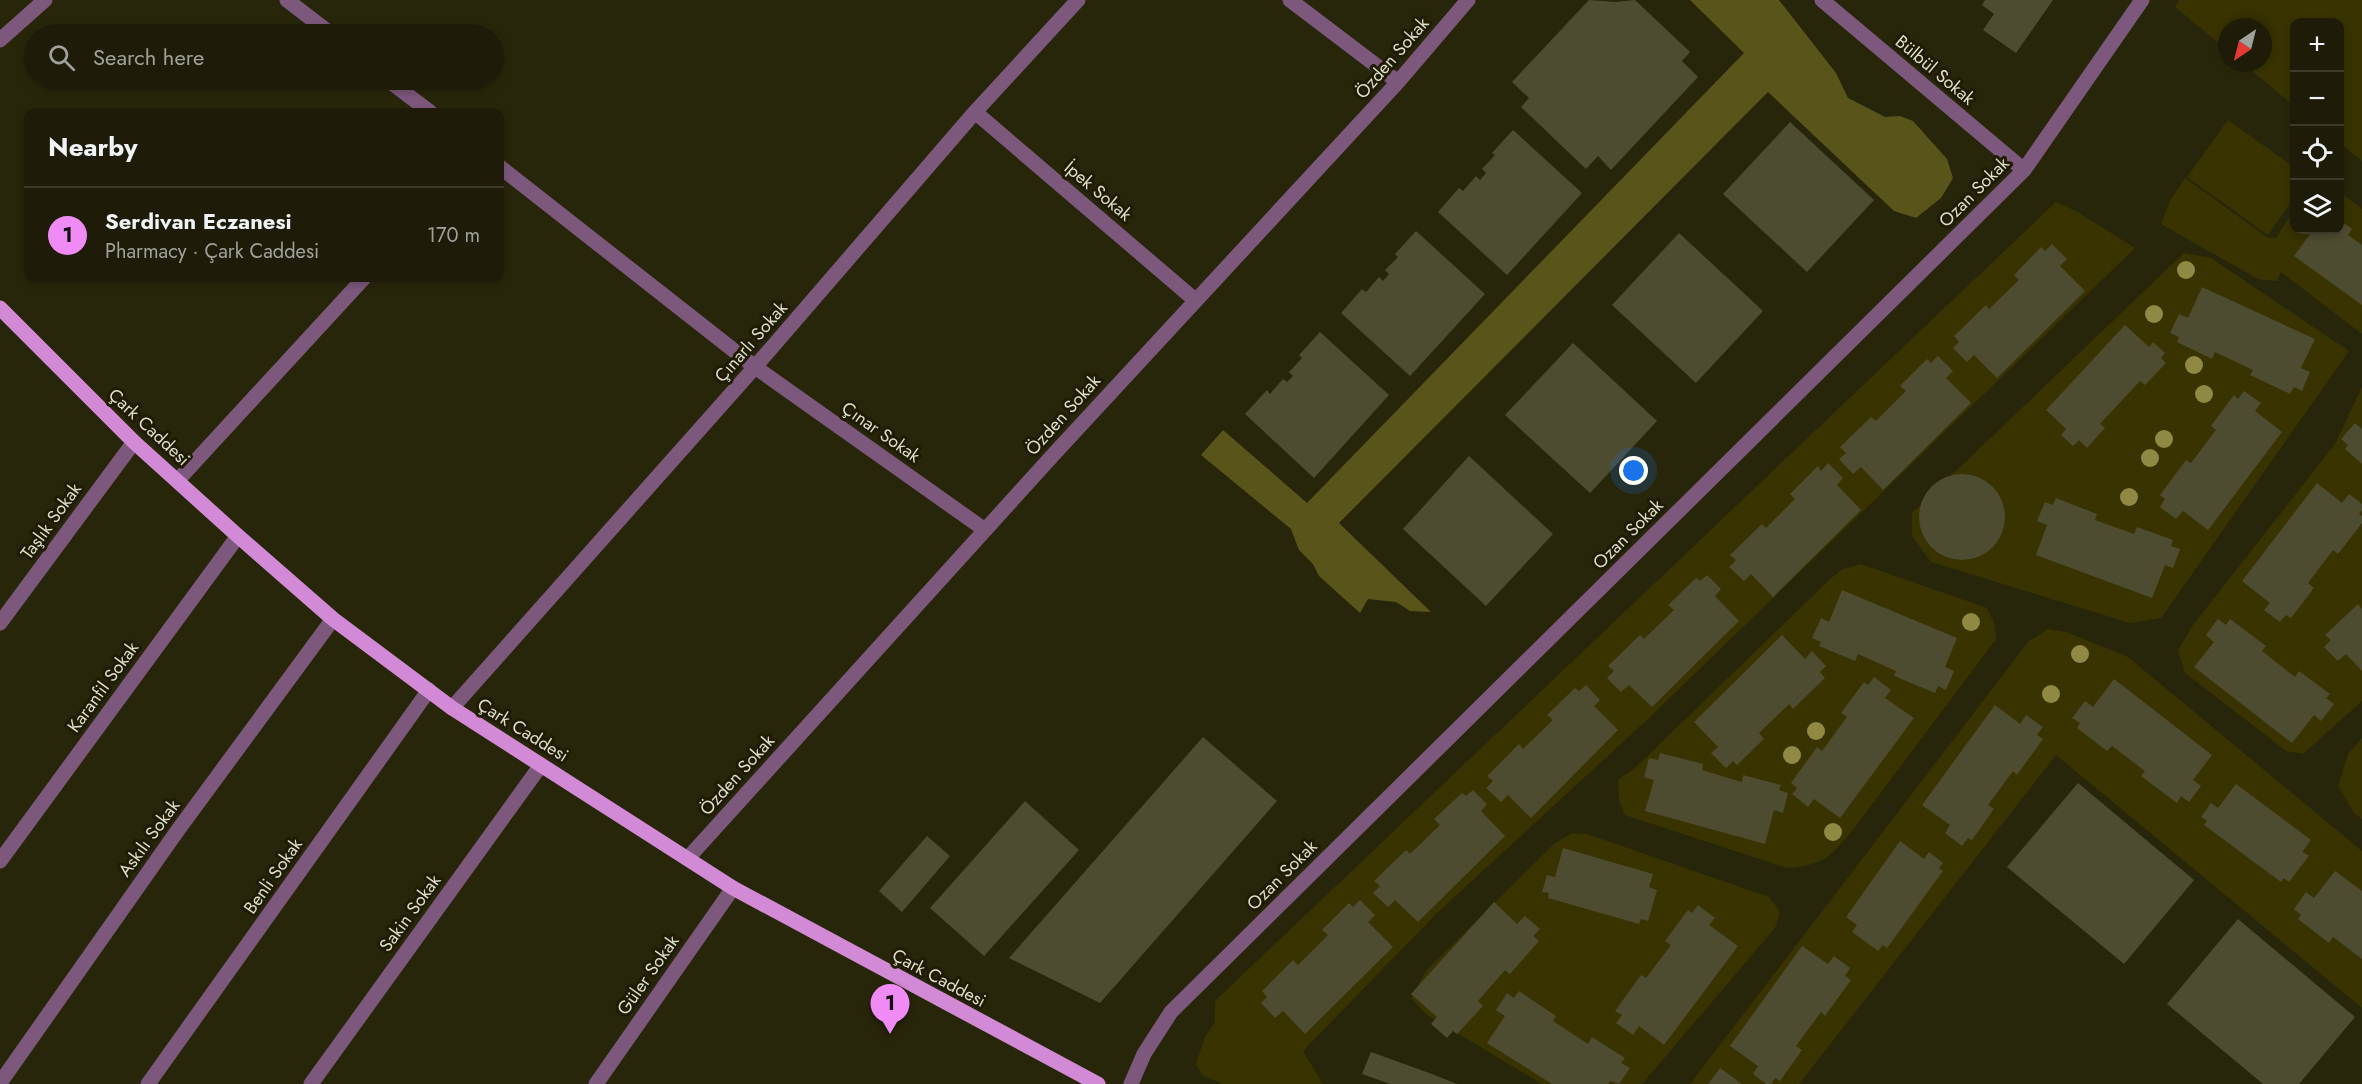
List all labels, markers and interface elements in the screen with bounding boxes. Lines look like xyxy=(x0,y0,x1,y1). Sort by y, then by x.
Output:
street label: Özden Sokak xyxy=(1349,11,1435,105)
north arrow xyxy=(2218,18,2272,72)
map controls xyxy=(2290,18,2344,234)
button: + xyxy=(2290,18,2344,72)
search box xyxy=(24,24,504,90)
street label: Bülbül Sokak xyxy=(1889,29,1981,111)
icon: search xyxy=(45,41,78,74)
text: Search here xyxy=(93,41,204,73)
button: − xyxy=(2290,72,2344,126)
button: locate xyxy=(2290,126,2344,180)
text: Nearby xyxy=(48,128,137,166)
street label: Ozan Sokak xyxy=(1933,151,2015,233)
street label: İpek Sokak xyxy=(1058,155,1138,227)
button: layers xyxy=(2290,180,2344,234)
text: Serdivan Eczanesi xyxy=(105,205,292,237)
text: 1 xyxy=(62,221,73,250)
text: 170 m xyxy=(427,221,480,250)
text: Pharmacy · Çark Caddesi xyxy=(105,237,319,266)
street label: Çınarlı Sokak xyxy=(708,296,794,388)
street label: Özden Sokak xyxy=(1020,369,1107,461)
street label: Çark Caddesi xyxy=(102,382,196,472)
street label: Çınar Sokak xyxy=(836,395,926,469)
your location xyxy=(1619,456,1648,485)
street label: Taşlık Sokak xyxy=(14,477,88,565)
street label: Ozan Sokak xyxy=(1587,493,1669,575)
street label: Karanfil Sokak xyxy=(61,636,145,738)
street label: Çark Caddesi xyxy=(472,692,574,768)
street label: Özden Sokak xyxy=(694,729,781,821)
street label: Askılı Sokak xyxy=(112,794,186,882)
street label: Benli Sokak xyxy=(237,833,309,919)
street label: Ozan Sokak xyxy=(1241,834,1323,916)
street label: Sakin Sokak xyxy=(373,869,447,957)
street label: Güler Sokak xyxy=(611,930,685,1020)
street label: Çark Caddesi xyxy=(887,942,991,1014)
pin: 1 xyxy=(870,984,910,1034)

